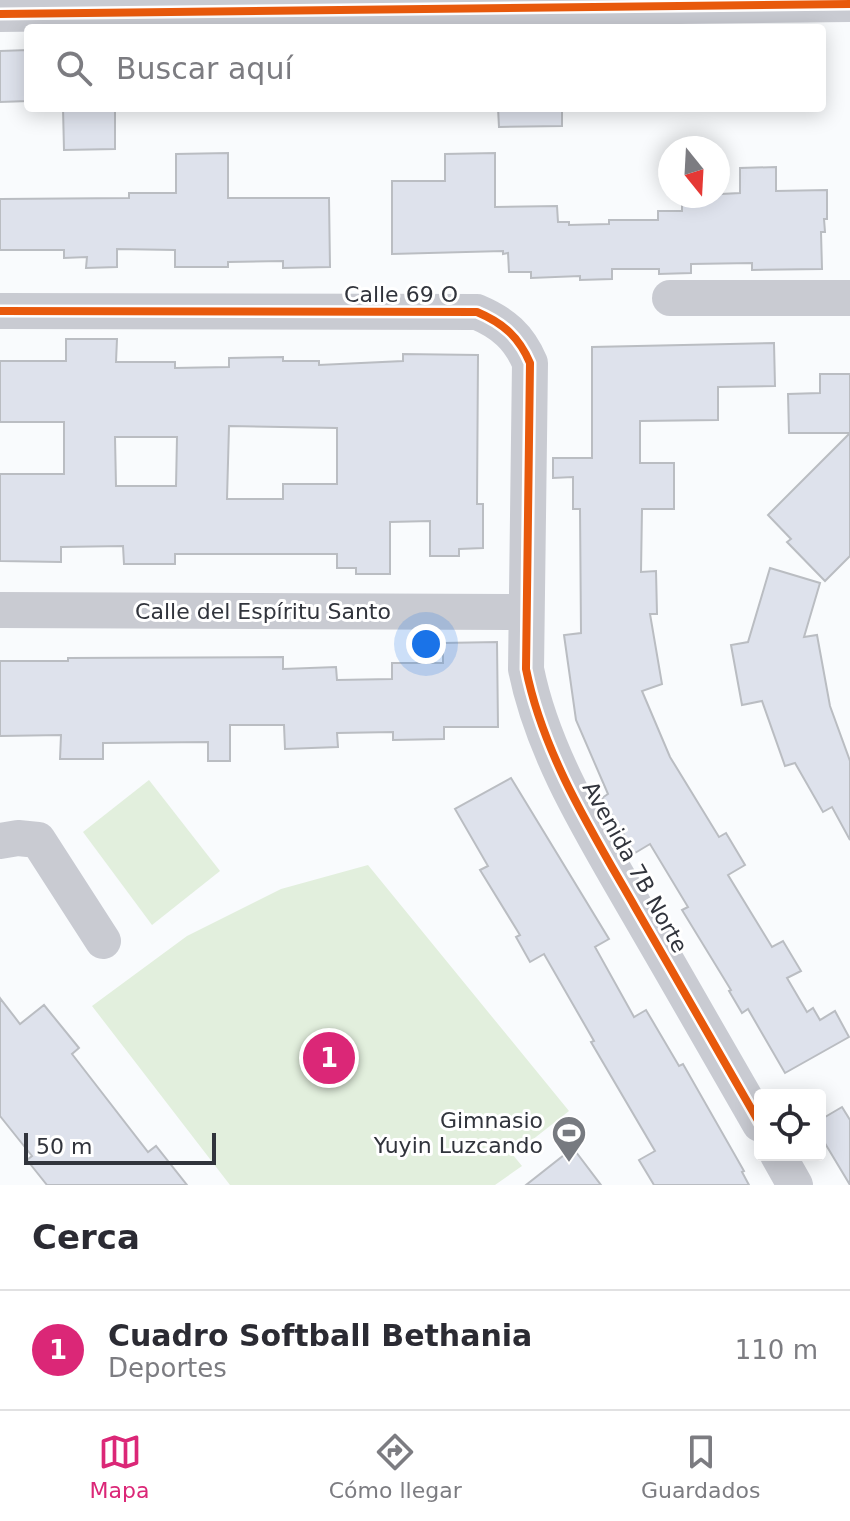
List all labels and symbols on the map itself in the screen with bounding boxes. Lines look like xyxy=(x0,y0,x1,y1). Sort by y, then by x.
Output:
north arrow xyxy=(658,136,730,208)
street label: Calle 69 O xyxy=(344,282,458,307)
street label: Calle del Espíritu Santo xyxy=(135,599,391,624)
your location xyxy=(406,624,446,664)
street label: Avenida 7B Norte xyxy=(578,777,692,957)
pin: 1 xyxy=(303,1028,355,1088)
place label: Gimnasio Yuyin Luzcando xyxy=(373,1108,543,1158)
sports icon: Gimnasio Yuyin Luzcando xyxy=(550,1114,588,1164)
scale bar xyxy=(24,1129,216,1165)

